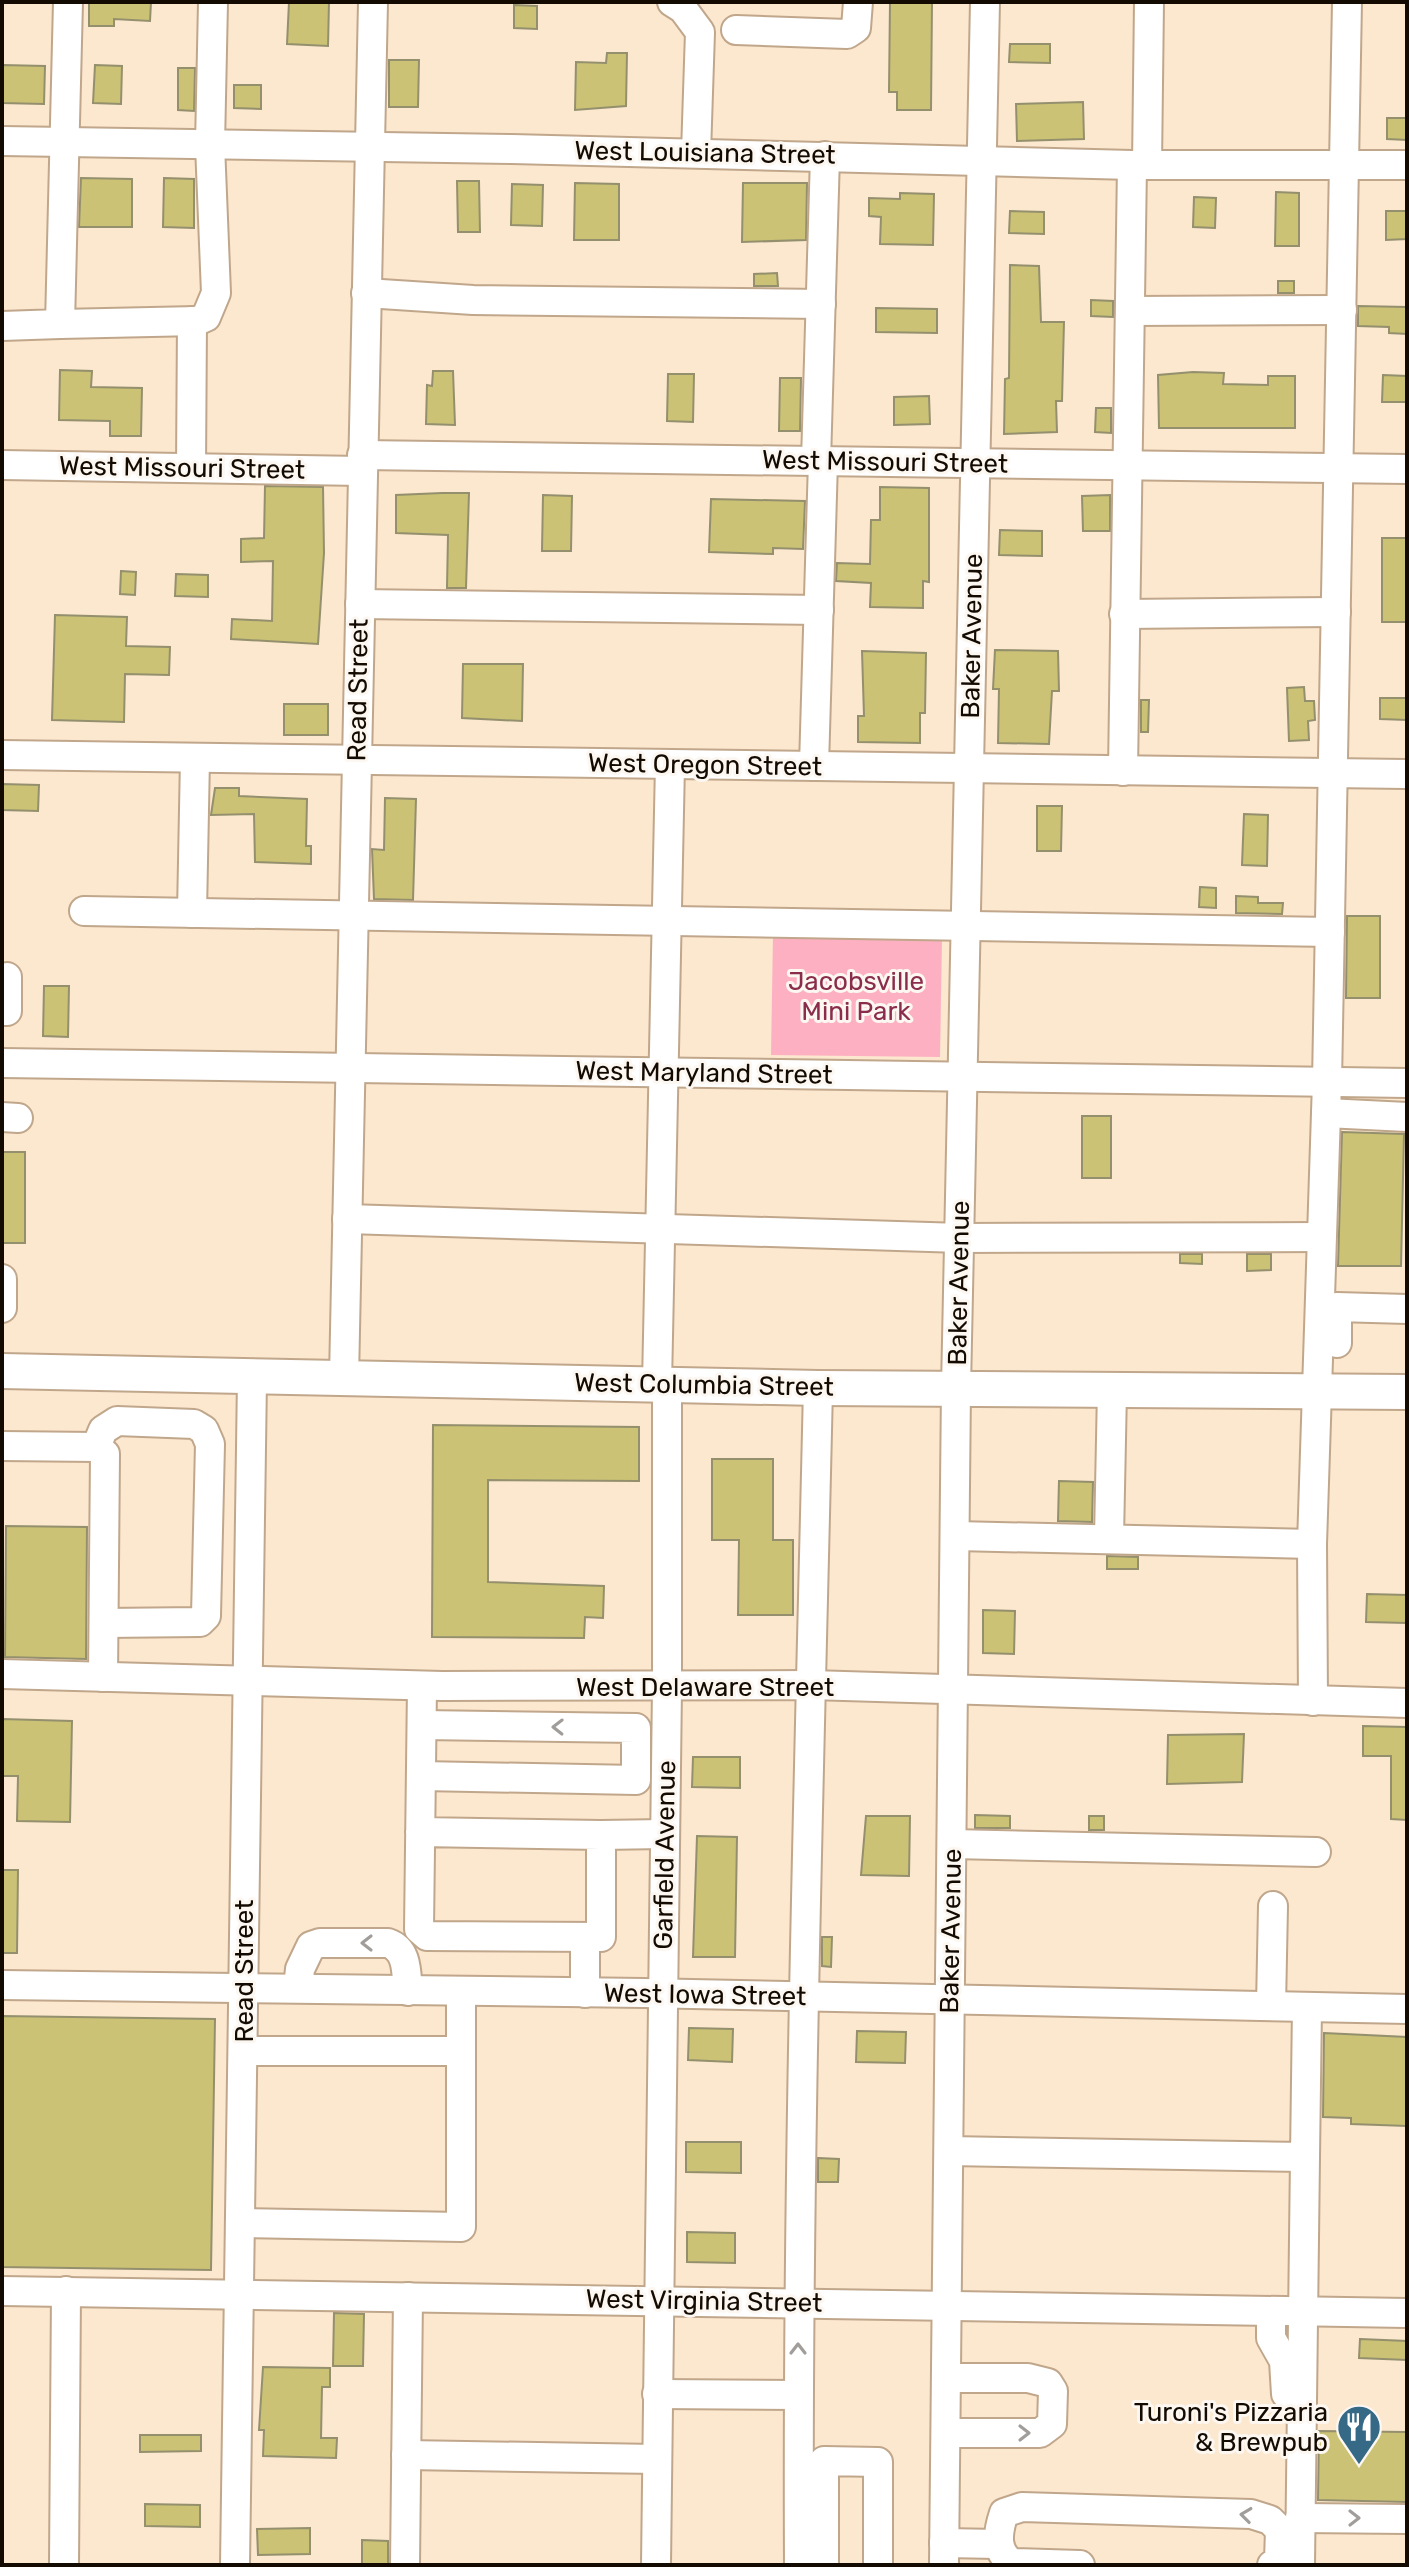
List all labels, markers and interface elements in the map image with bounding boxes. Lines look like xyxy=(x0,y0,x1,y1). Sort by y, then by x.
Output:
street label: West Louisiana Street xyxy=(574,135,836,171)
street label: West Missouri Street xyxy=(762,444,1008,480)
street label: West Missouri Street xyxy=(59,450,305,486)
street label: Baker Avenue xyxy=(955,553,989,719)
street label: Read Street xyxy=(341,618,375,762)
street label: West Oregon Street xyxy=(588,747,822,783)
park label: Jacobsville Mini Park xyxy=(788,966,924,1027)
street label: West Maryland Street xyxy=(575,1055,833,1091)
street label: Baker Avenue xyxy=(942,1200,976,1366)
street label: West Columbia Street xyxy=(574,1367,834,1403)
street label: West Delaware Street xyxy=(576,1672,834,1703)
one-way arrow xyxy=(551,1718,564,1736)
street label: Garfield Avenue xyxy=(648,1760,682,1950)
street label: Baker Avenue xyxy=(934,1848,968,2014)
street label: Read Street xyxy=(229,1900,260,2042)
one-way arrow xyxy=(360,1934,373,1952)
street label: West Iowa Street xyxy=(603,1978,807,2012)
street label: West Virginia Street xyxy=(585,2283,823,2319)
one-way arrow xyxy=(789,2342,807,2355)
place label: Turoni's Pizzaria & Brewpub xyxy=(1134,2397,1328,2458)
restaurant icon: Turoni's Pizzaria & Brewpub xyxy=(1335,2403,1383,2466)
one-way arrow xyxy=(1018,2424,1031,2442)
one-way arrow xyxy=(1239,2507,1253,2524)
one-way arrow xyxy=(1348,2509,1361,2527)

